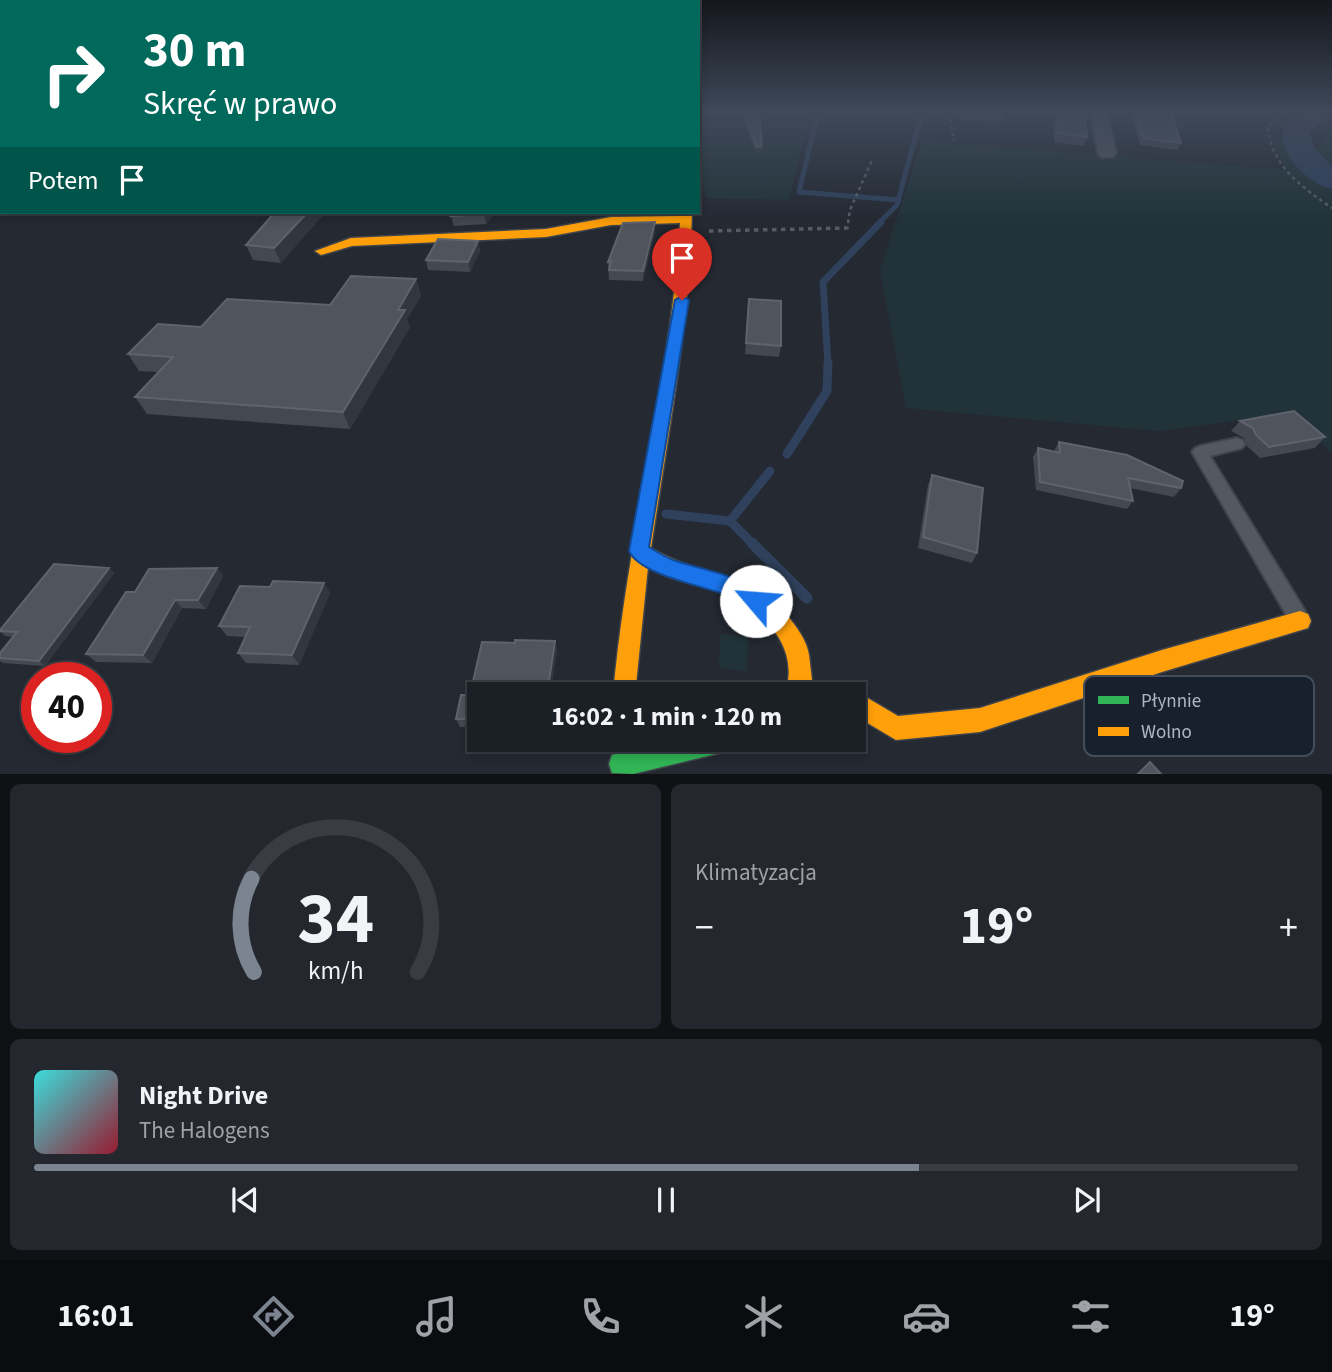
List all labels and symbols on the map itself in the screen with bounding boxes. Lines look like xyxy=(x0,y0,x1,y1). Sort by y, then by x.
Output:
pin xyxy=(652,228,712,300)
position arrow xyxy=(719,564,793,638)
speed limit sign: 40 xyxy=(21,662,112,753)
legend xyxy=(1084,676,1314,756)
text: Płynnie xyxy=(1141,688,1201,715)
text: Wolno xyxy=(1141,719,1192,746)

